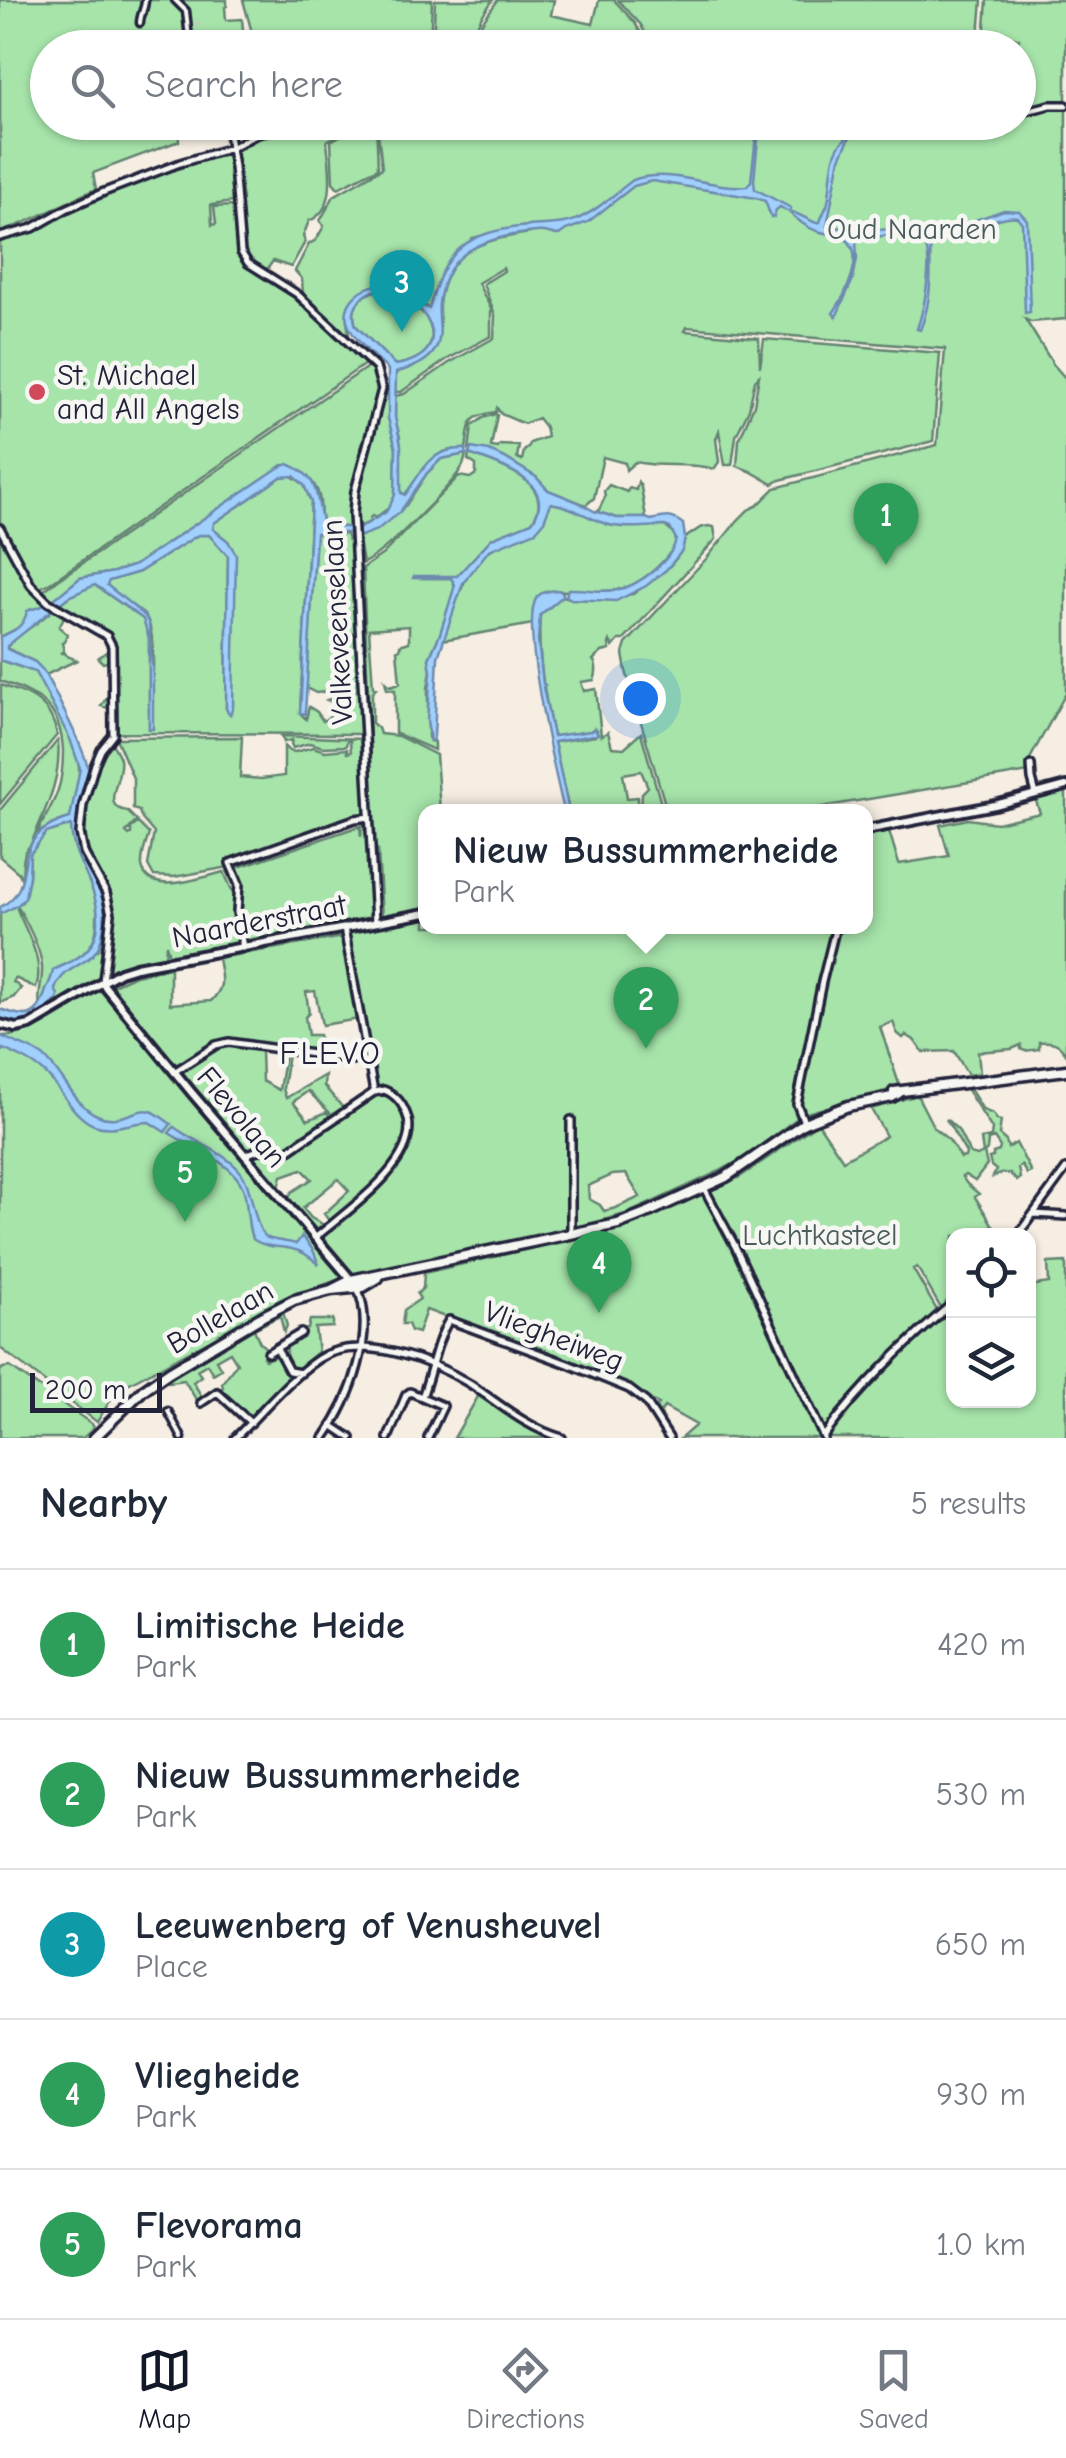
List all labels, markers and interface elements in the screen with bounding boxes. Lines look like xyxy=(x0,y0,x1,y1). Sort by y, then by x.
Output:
search box xyxy=(30,30,1036,140)
icon: search xyxy=(65,58,120,113)
text: Search here xyxy=(145,63,343,107)
park label: Oud Naarden xyxy=(827,212,997,247)
pin: 3 xyxy=(370,250,434,332)
place label: St. Michael and All Angels xyxy=(57,358,240,427)
marker: St. Michael and All Angels xyxy=(26,381,48,403)
pin: 1 xyxy=(854,482,918,565)
street label: Valkeveenselaan xyxy=(315,518,360,725)
your location xyxy=(615,673,666,724)
popup xyxy=(418,804,873,934)
text: Nieuw Bussummerheide xyxy=(453,829,838,873)
text: Park xyxy=(453,873,514,910)
street label: Naarderstraat xyxy=(169,887,350,956)
pin: 2 xyxy=(614,966,678,1049)
district label: FLEVO xyxy=(280,1035,382,1072)
street label: Flevolaan xyxy=(189,1060,294,1175)
pin: 5 xyxy=(152,1140,218,1222)
park label: Luchtkasteel xyxy=(742,1218,898,1253)
map controls xyxy=(946,1228,1036,1408)
button: locate xyxy=(946,1228,1036,1318)
pin: 4 xyxy=(566,1230,632,1313)
street label: Bollelaan xyxy=(161,1273,280,1362)
street label: Vliegheiweg xyxy=(479,1294,629,1379)
button: layers xyxy=(946,1318,1036,1408)
scale bar xyxy=(30,1368,162,1412)
text: 200 m xyxy=(45,1374,126,1406)
text: Nearby xyxy=(40,1479,167,1528)
text: 5 results xyxy=(911,1485,1026,1522)
text: Limitische Heide xyxy=(135,1604,405,1648)
text: 1 xyxy=(66,1626,79,1663)
text: 420 m xyxy=(937,1626,1026,1663)
text: Park xyxy=(135,1648,196,1685)
text: Nieuw Bussummerheide xyxy=(135,1754,520,1798)
text: 2 xyxy=(65,1776,80,1813)
text: 530 m xyxy=(936,1776,1026,1813)
text: Park xyxy=(135,1798,196,1835)
text: Leeuwenberg of Venusheuvel xyxy=(135,1904,602,1948)
text: 3 xyxy=(65,1926,80,1963)
text: 650 m xyxy=(935,1926,1026,1963)
text: Place xyxy=(135,1948,208,1985)
text: Vliegheide xyxy=(135,2054,300,2098)
text: 4 xyxy=(65,2076,80,2113)
text: 930 m xyxy=(936,2076,1026,2113)
text: Park xyxy=(135,2098,196,2135)
text: Flevorama xyxy=(135,2204,303,2248)
text: 5 xyxy=(64,2226,81,2263)
text: 1.0 km xyxy=(936,2226,1026,2263)
text: Park xyxy=(135,2248,196,2285)
tab: Map xyxy=(137,2343,192,2435)
tab: Directions xyxy=(466,2343,585,2435)
tab: Saved xyxy=(859,2343,929,2435)

